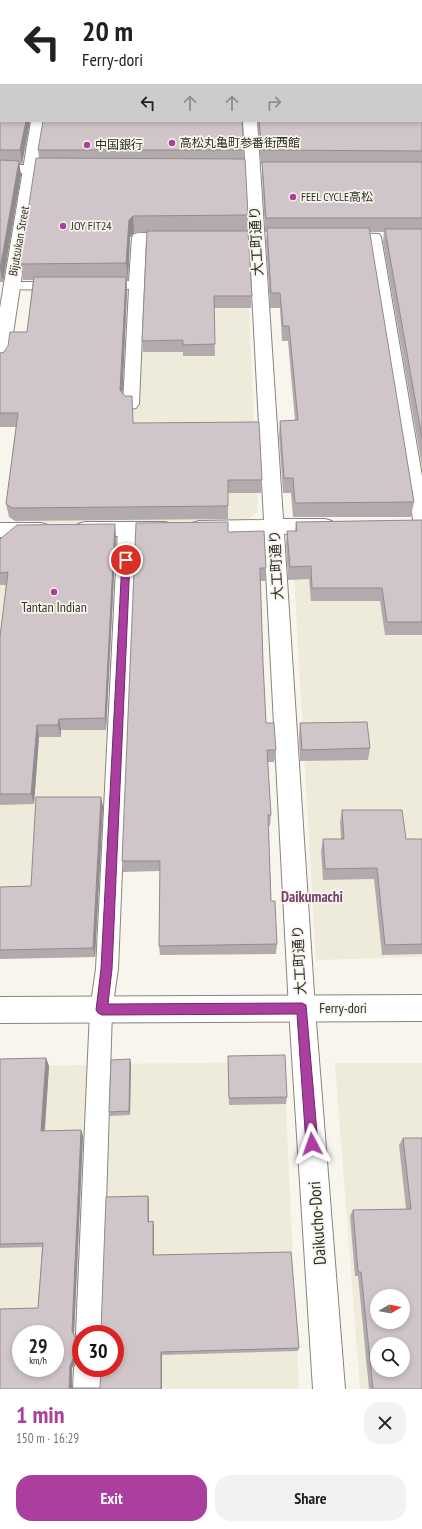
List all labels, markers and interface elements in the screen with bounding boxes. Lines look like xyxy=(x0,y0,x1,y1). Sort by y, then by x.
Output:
text: 20 m xyxy=(82,12,133,49)
icon: left xyxy=(16,16,68,68)
text: Ferry-dori xyxy=(82,48,143,71)
icon: left xyxy=(137,92,159,114)
icon: ahead xyxy=(179,92,201,114)
icon: ahead xyxy=(221,92,243,114)
icon: right xyxy=(263,92,285,114)
place label: 高松丸亀町参番街西館 xyxy=(180,135,300,150)
place label: 中国銀行 xyxy=(95,137,143,152)
marker: 高松丸亀町参番街西館 xyxy=(167,138,177,148)
marker: 中国銀行 xyxy=(82,140,92,150)
place label: FEEL CYCLE高松 xyxy=(301,189,373,204)
marker: FEEL CYCLE高松 xyxy=(288,192,298,202)
street label: Bijutsukan Street xyxy=(5,204,32,277)
street label: 大工町通り xyxy=(245,206,267,276)
place label: JOY FIT24 xyxy=(70,218,112,233)
marker: JOY FIT24 xyxy=(58,221,68,231)
street label: 大工町通り xyxy=(265,530,287,600)
pin xyxy=(109,543,143,577)
icon: arrive xyxy=(115,549,137,571)
marker: Tantan Indian xyxy=(49,587,59,597)
place label: Tantan Indian xyxy=(21,598,87,616)
district label: Daikumachi xyxy=(281,887,343,906)
street label: 大工町通り xyxy=(288,925,310,995)
street label: Ferry-dori xyxy=(319,999,367,1017)
position arrow xyxy=(291,1123,333,1165)
street label: Daikucho-Dori xyxy=(303,1180,331,1266)
north arrow xyxy=(370,1289,410,1329)
map controls xyxy=(370,1289,410,1377)
speed limit sign: 30 xyxy=(72,1325,124,1377)
text: 29 xyxy=(28,1333,48,1359)
button: search xyxy=(370,1337,410,1377)
text: km/h xyxy=(29,1354,47,1367)
text: 1 min xyxy=(16,1399,64,1430)
button: close xyxy=(364,1402,406,1444)
text: 150 m · 16:29 xyxy=(16,1430,79,1447)
button: Exit xyxy=(16,1475,207,1521)
button: Share xyxy=(215,1475,406,1521)

